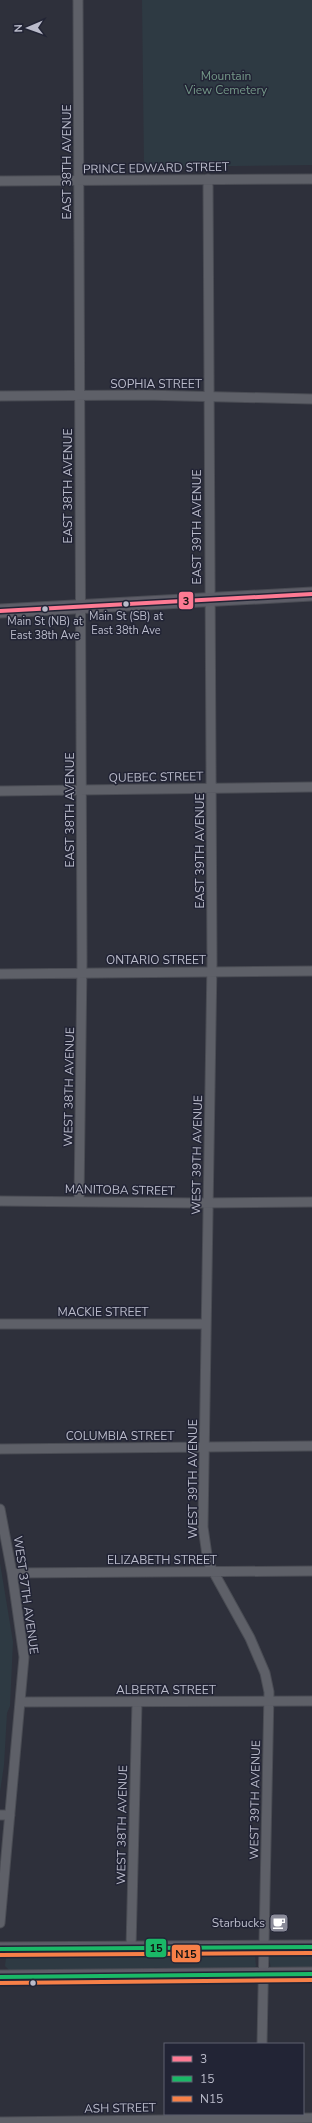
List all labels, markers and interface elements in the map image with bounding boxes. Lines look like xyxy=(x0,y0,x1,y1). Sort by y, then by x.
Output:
north arrow xyxy=(8,8,48,48)
text: N xyxy=(11,24,26,33)
park label: Mountain View Cemetery xyxy=(184,68,268,98)
street label: EAST 38TH AVENUE xyxy=(59,105,75,219)
street label: PRINCE EDWARD STREET xyxy=(83,159,230,177)
street label: SOPHIA STREET xyxy=(110,376,203,392)
street label: EAST 38TH AVENUE xyxy=(60,429,76,543)
street label: EAST 39TH AVENUE xyxy=(189,470,205,584)
line badge: 3 xyxy=(178,591,194,610)
text: 3 xyxy=(183,594,189,609)
marker: Main St (SB) at East 38th Ave xyxy=(121,599,131,609)
marker: Main St (NB) at East 38th Ave xyxy=(40,604,50,614)
place label: Main St (SB) at East 38th Ave xyxy=(89,609,163,638)
place label: Main St (NB) at East 38th Ave xyxy=(7,614,83,643)
street label: EAST 38TH AVENUE xyxy=(62,753,78,867)
street label: QUEBEC STREET xyxy=(109,768,204,786)
street label: EAST 39TH AVENUE xyxy=(192,794,208,908)
street label: ONTARIO STREET xyxy=(106,952,207,968)
street label: WEST 38TH AVENUE xyxy=(60,1027,78,1147)
street label: WEST 39TH AVENUE xyxy=(188,1095,206,1215)
street label: MANITOBA STREET xyxy=(65,1181,176,1199)
street label: MACKIE STREET xyxy=(57,1304,149,1320)
street label: WEST 39TH AVENUE xyxy=(185,1419,201,1539)
street label: COLUMBIA STREET xyxy=(66,1428,175,1444)
street label: WEST 37TH AVENUE xyxy=(10,1535,42,1655)
street label: ELIZABETH STREET xyxy=(107,1552,218,1568)
street label: ALBERTA STREET xyxy=(116,1682,217,1698)
street label: WEST 39TH AVENUE xyxy=(246,1740,264,1860)
street label: WEST 38TH AVENUE xyxy=(113,1765,131,1885)
cafe icon: Starbucks xyxy=(268,1912,290,1934)
place label: Starbucks xyxy=(212,1915,265,1931)
line badge: 15 xyxy=(145,1938,167,1958)
text: 15 xyxy=(149,1941,163,1956)
line badge: N15 xyxy=(171,1944,201,1963)
text: N15 xyxy=(175,1947,197,1962)
unlabelled marker xyxy=(28,1978,38,1988)
legend xyxy=(164,2043,304,2115)
text: 3 xyxy=(200,2051,207,2067)
text: 15 xyxy=(200,2071,214,2087)
text: N15 xyxy=(200,2091,223,2107)
street label: ASH STREET xyxy=(84,2099,157,2117)

